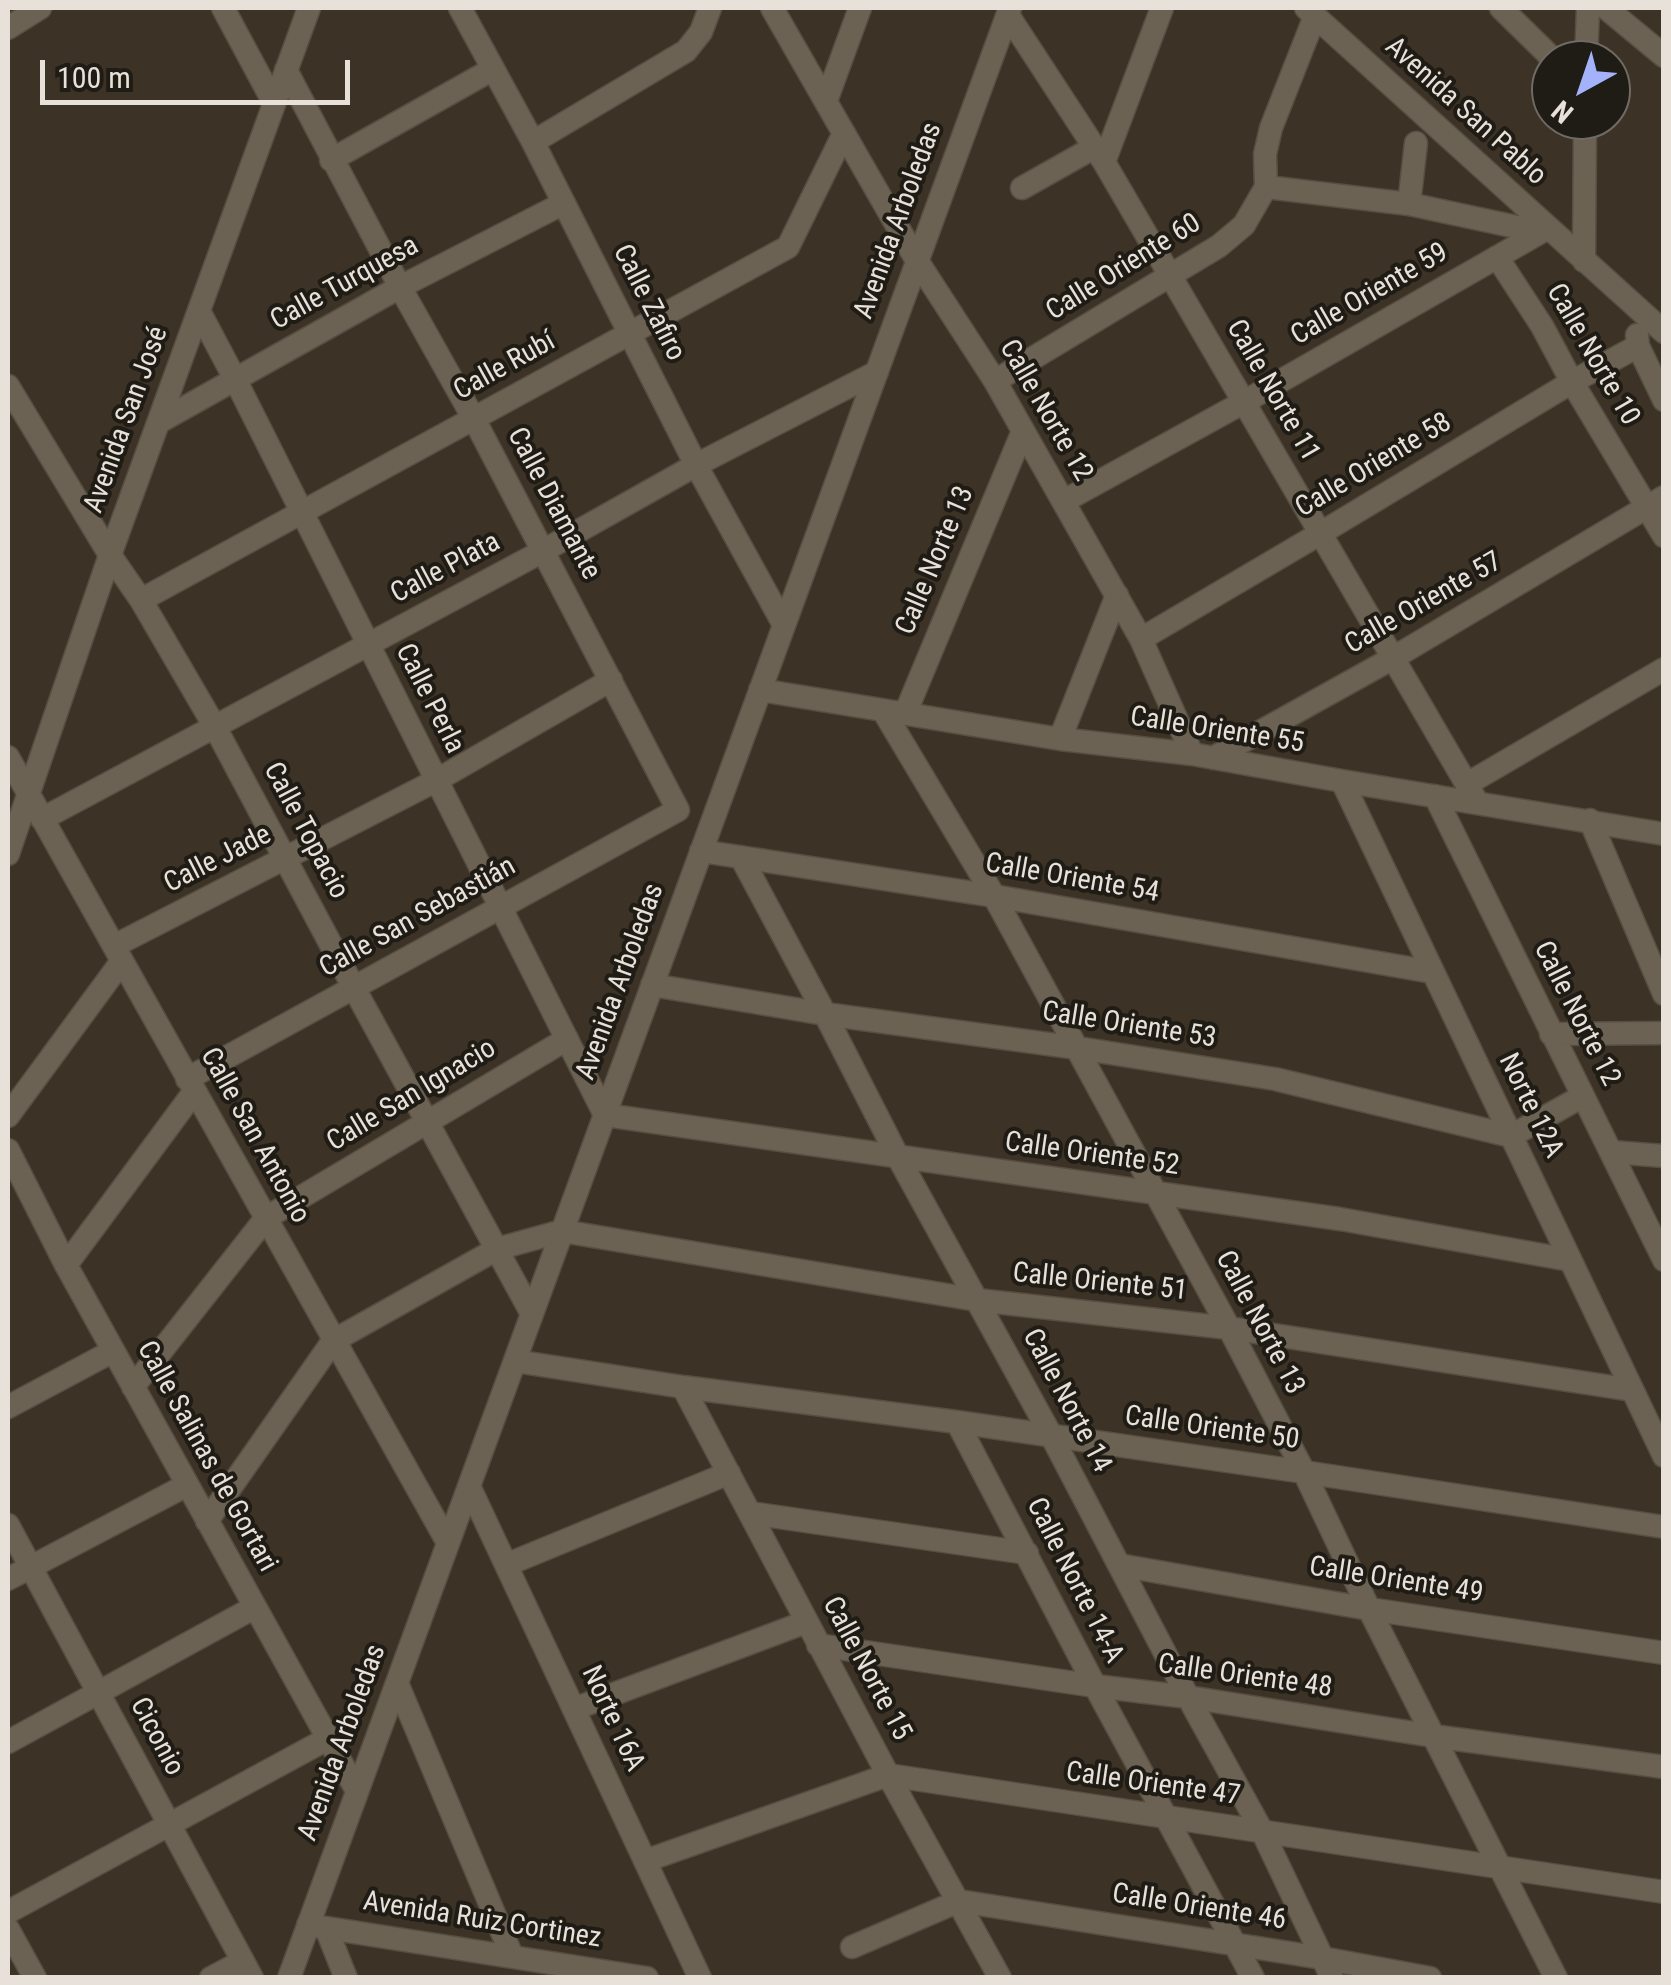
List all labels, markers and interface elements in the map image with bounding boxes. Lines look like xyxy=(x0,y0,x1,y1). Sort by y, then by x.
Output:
street label: Avenida San Pablo xyxy=(1378,31,1552,193)
scale bar xyxy=(45,40,355,102)
north arrow xyxy=(1531,40,1631,140)
text: 100 m xyxy=(57,60,131,95)
text: N xyxy=(1546,94,1580,130)
street label: Avenida Arboledas xyxy=(848,118,950,324)
street label: Calle Oriente 60 xyxy=(1041,207,1207,329)
street label: Calle Turquesa xyxy=(265,230,425,338)
street label: Calle Oriente 59 xyxy=(1286,237,1454,353)
street label: Calle Zafiro xyxy=(604,239,692,367)
street label: Calle Norte 10 xyxy=(1538,278,1646,432)
street label: Calle Norte 11 xyxy=(1218,314,1326,468)
street label: Avenida San José xyxy=(78,322,176,518)
street label: Calle Rubí xyxy=(449,326,561,408)
street label: Calle Norte 12 xyxy=(991,334,1099,488)
street label: Calle Oriente 58 xyxy=(1290,406,1458,526)
street label: Calle Diamante xyxy=(499,422,607,586)
street label: Calle Norte 13 xyxy=(890,482,982,640)
street label: Calle Plata xyxy=(386,526,506,612)
street label: Calle Oriente 57 xyxy=(1340,546,1508,662)
street label: Calle Perla xyxy=(387,639,471,759)
street label: Calle Oriente 55 xyxy=(1128,701,1306,761)
street label: Calle Topacio xyxy=(255,757,355,905)
street label: Calle Jade xyxy=(159,819,277,901)
street label: Calle Oriente 54 xyxy=(983,847,1161,911)
street label: Calle San Sebastián xyxy=(314,850,522,986)
street label: Avenida Arboledas xyxy=(570,879,672,1085)
street label: Calle Norte 12 xyxy=(1525,936,1627,1092)
street label: Calle Oriente 53 xyxy=(1040,996,1218,1056)
street label: Calle San Ignacio xyxy=(322,1032,502,1160)
street label: Calle San Antonio xyxy=(192,1042,316,1230)
street label: Norte 12A xyxy=(1490,1048,1570,1164)
street label: Calle Oriente 52 xyxy=(1003,1126,1181,1184)
street label: Calle Norte 13 xyxy=(1207,1245,1311,1401)
street label: Calle Oriente 51 xyxy=(1011,1257,1189,1309)
street label: Calle Norte 14 xyxy=(1014,1323,1118,1479)
street label: Calle Salinas de Gortari xyxy=(129,1336,283,1578)
street label: Calle Oriente 50 xyxy=(1123,1400,1301,1458)
street label: Calle Norte 14-A xyxy=(1018,1493,1130,1669)
street label: Calle Oriente 49 xyxy=(1307,1551,1485,1611)
street label: Calle Norte 15 xyxy=(814,1591,918,1747)
street label: Avenida Arboledas xyxy=(292,1640,394,1846)
street label: Calle Oriente 48 xyxy=(1156,1648,1334,1706)
street label: Norte 16A xyxy=(573,1661,651,1777)
street label: Ciconio xyxy=(122,1692,190,1782)
street label: Calle Oriente 47 xyxy=(1064,1756,1242,1814)
street label: Calle Oriente 46 xyxy=(1110,1878,1288,1938)
street label: Avenida Ruiz Cortinez xyxy=(361,1886,603,1956)

